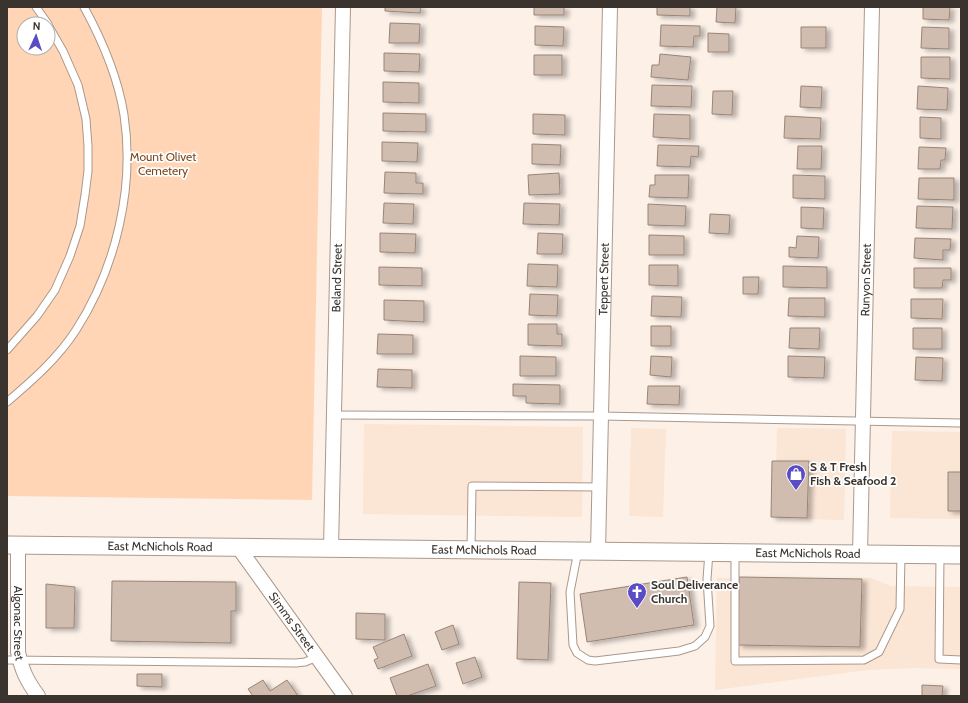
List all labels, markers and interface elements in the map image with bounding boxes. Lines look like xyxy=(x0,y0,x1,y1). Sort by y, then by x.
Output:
north arrow xyxy=(16,16,56,56)
text: N xyxy=(32,19,41,33)
park label: Mount Olivet Cemetery xyxy=(130,149,196,178)
street label: Beland Street xyxy=(328,243,345,313)
street label: Teppert Street xyxy=(595,243,612,315)
street label: Runyon Street xyxy=(857,244,874,317)
place label: S & T Fresh Fish & Seafood 2 xyxy=(810,459,896,488)
shop icon: S & T Fresh Fish & Seafood 2 xyxy=(785,463,807,491)
street label: East McNichols Road xyxy=(107,538,213,554)
street label: East McNichols Road xyxy=(431,541,537,558)
street label: East McNichols Road xyxy=(755,545,861,561)
place label: Soul Deliverance Church xyxy=(651,577,738,606)
church icon: Soul Deliverance Church xyxy=(626,581,648,609)
street label: Algonac Street xyxy=(11,586,28,662)
street label: Simms Street xyxy=(266,589,318,654)

